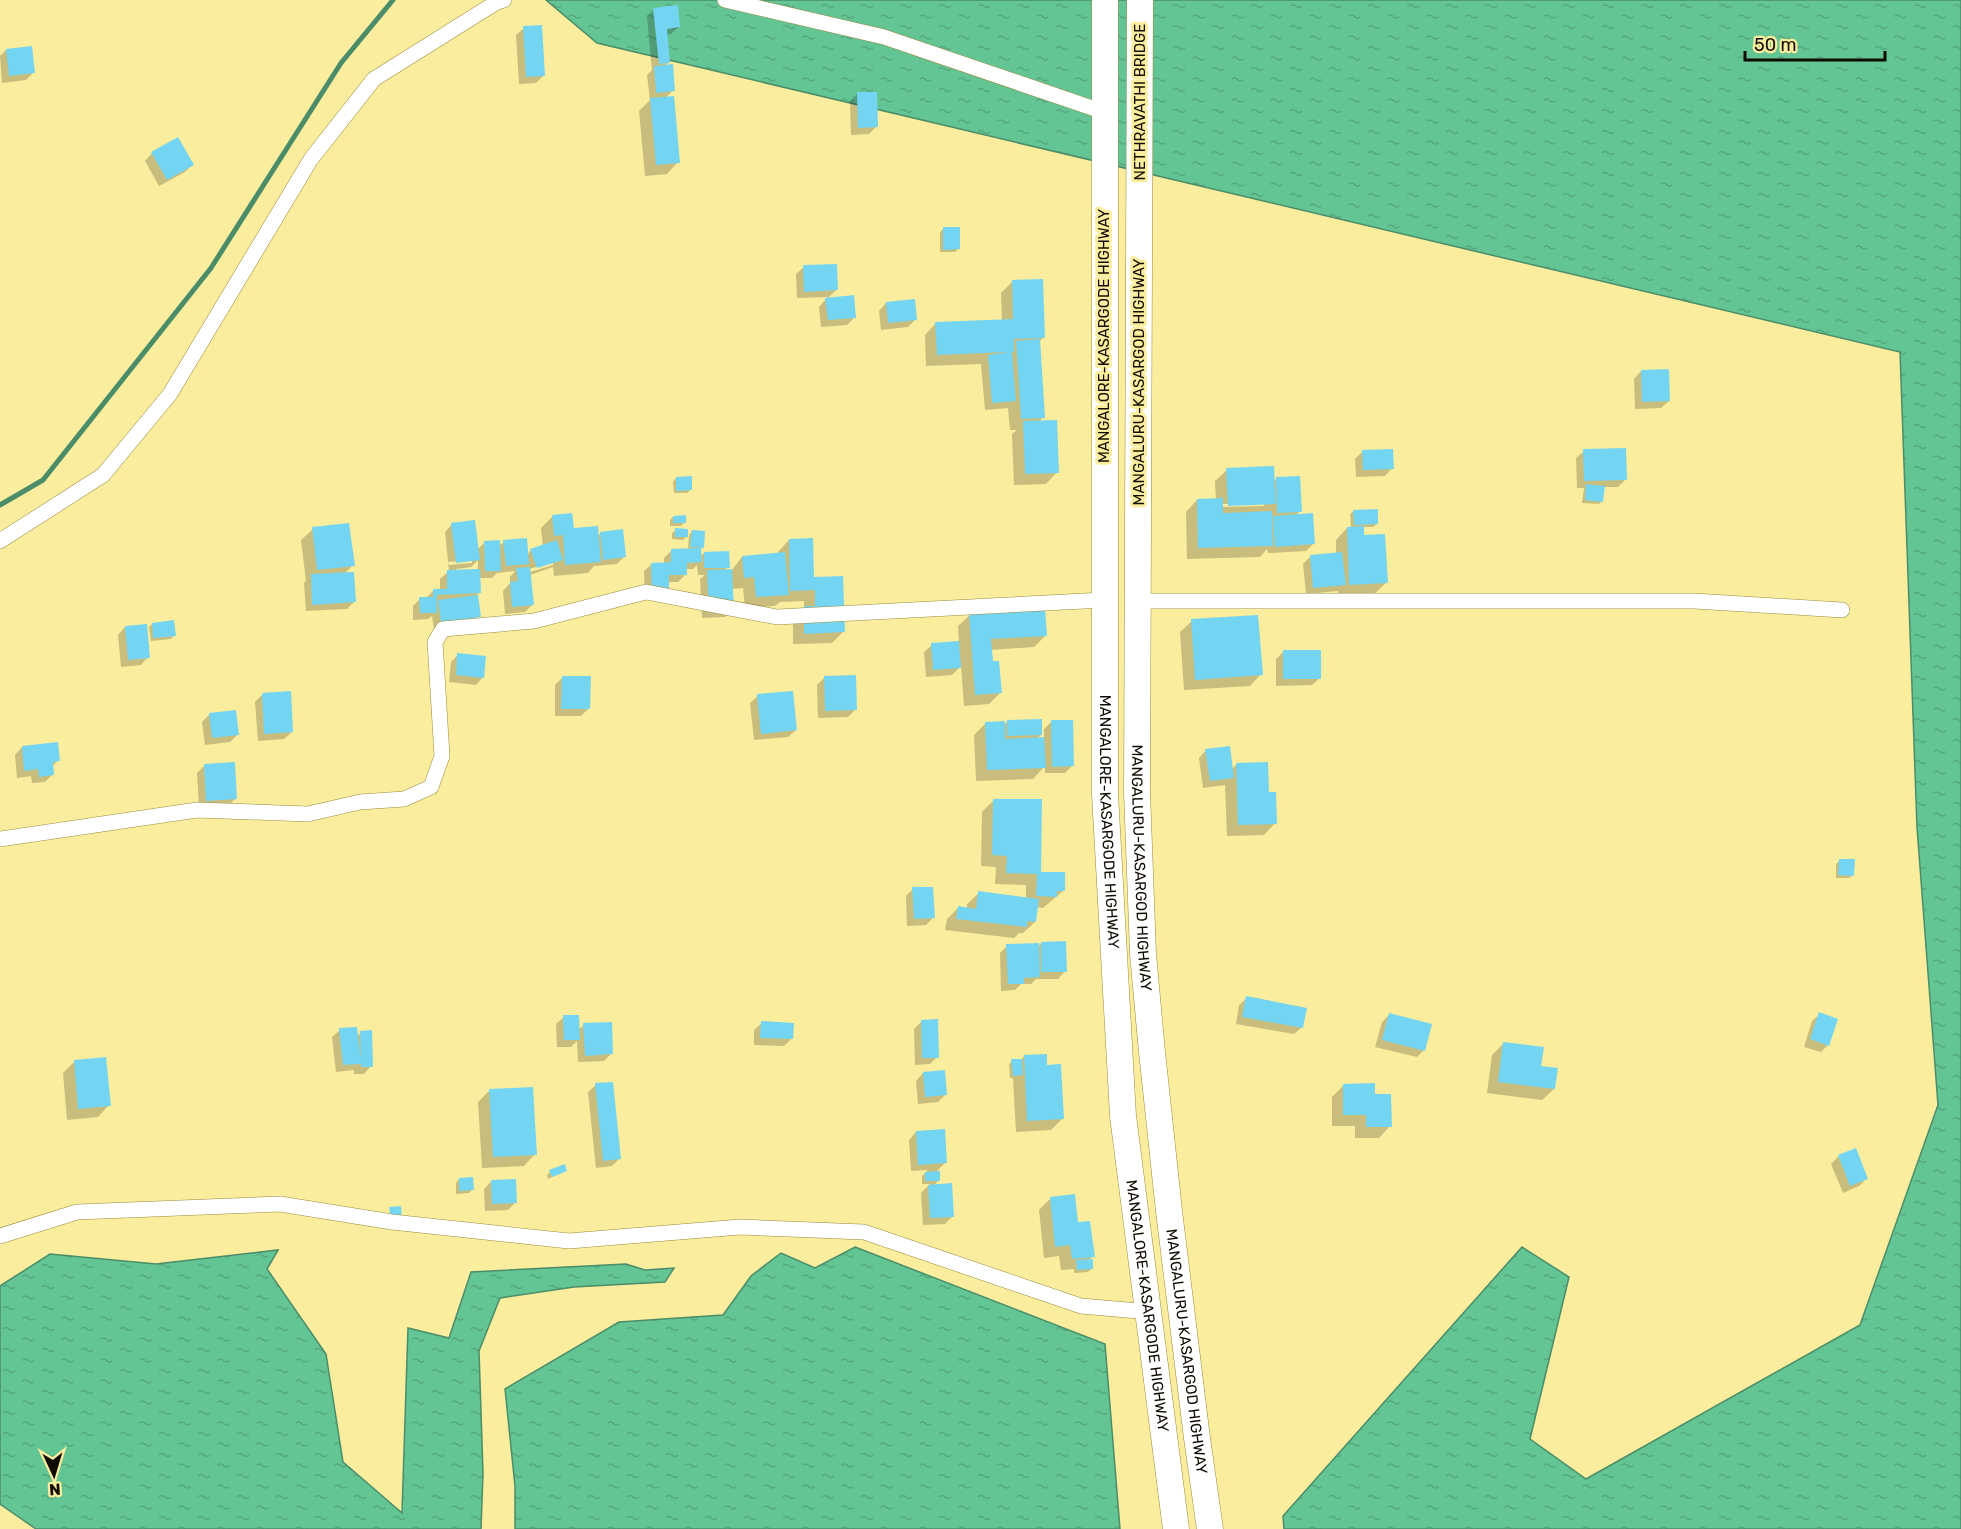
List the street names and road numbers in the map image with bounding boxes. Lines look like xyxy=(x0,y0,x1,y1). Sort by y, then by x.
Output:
street label: NETHRAVATHI BRIDGE xyxy=(1131,24,1149,180)
street label: MANGALORE-KASARGODE HIGHWAY xyxy=(1095,209,1113,463)
street label: MANGALURU-KASARGOD HIGHWAY xyxy=(1130,258,1148,505)
street label: MANGALORE-KASARGODE HIGHWAY xyxy=(1096,695,1123,950)
street label: MANGALURU-KASARGOD HIGHWAY xyxy=(1128,744,1155,992)
street label: MANGALORE-KASARGODE HIGHWAY xyxy=(1122,1179,1173,1434)
street label: MANGALURU-KASARGOD HIGHWAY xyxy=(1162,1228,1211,1476)

